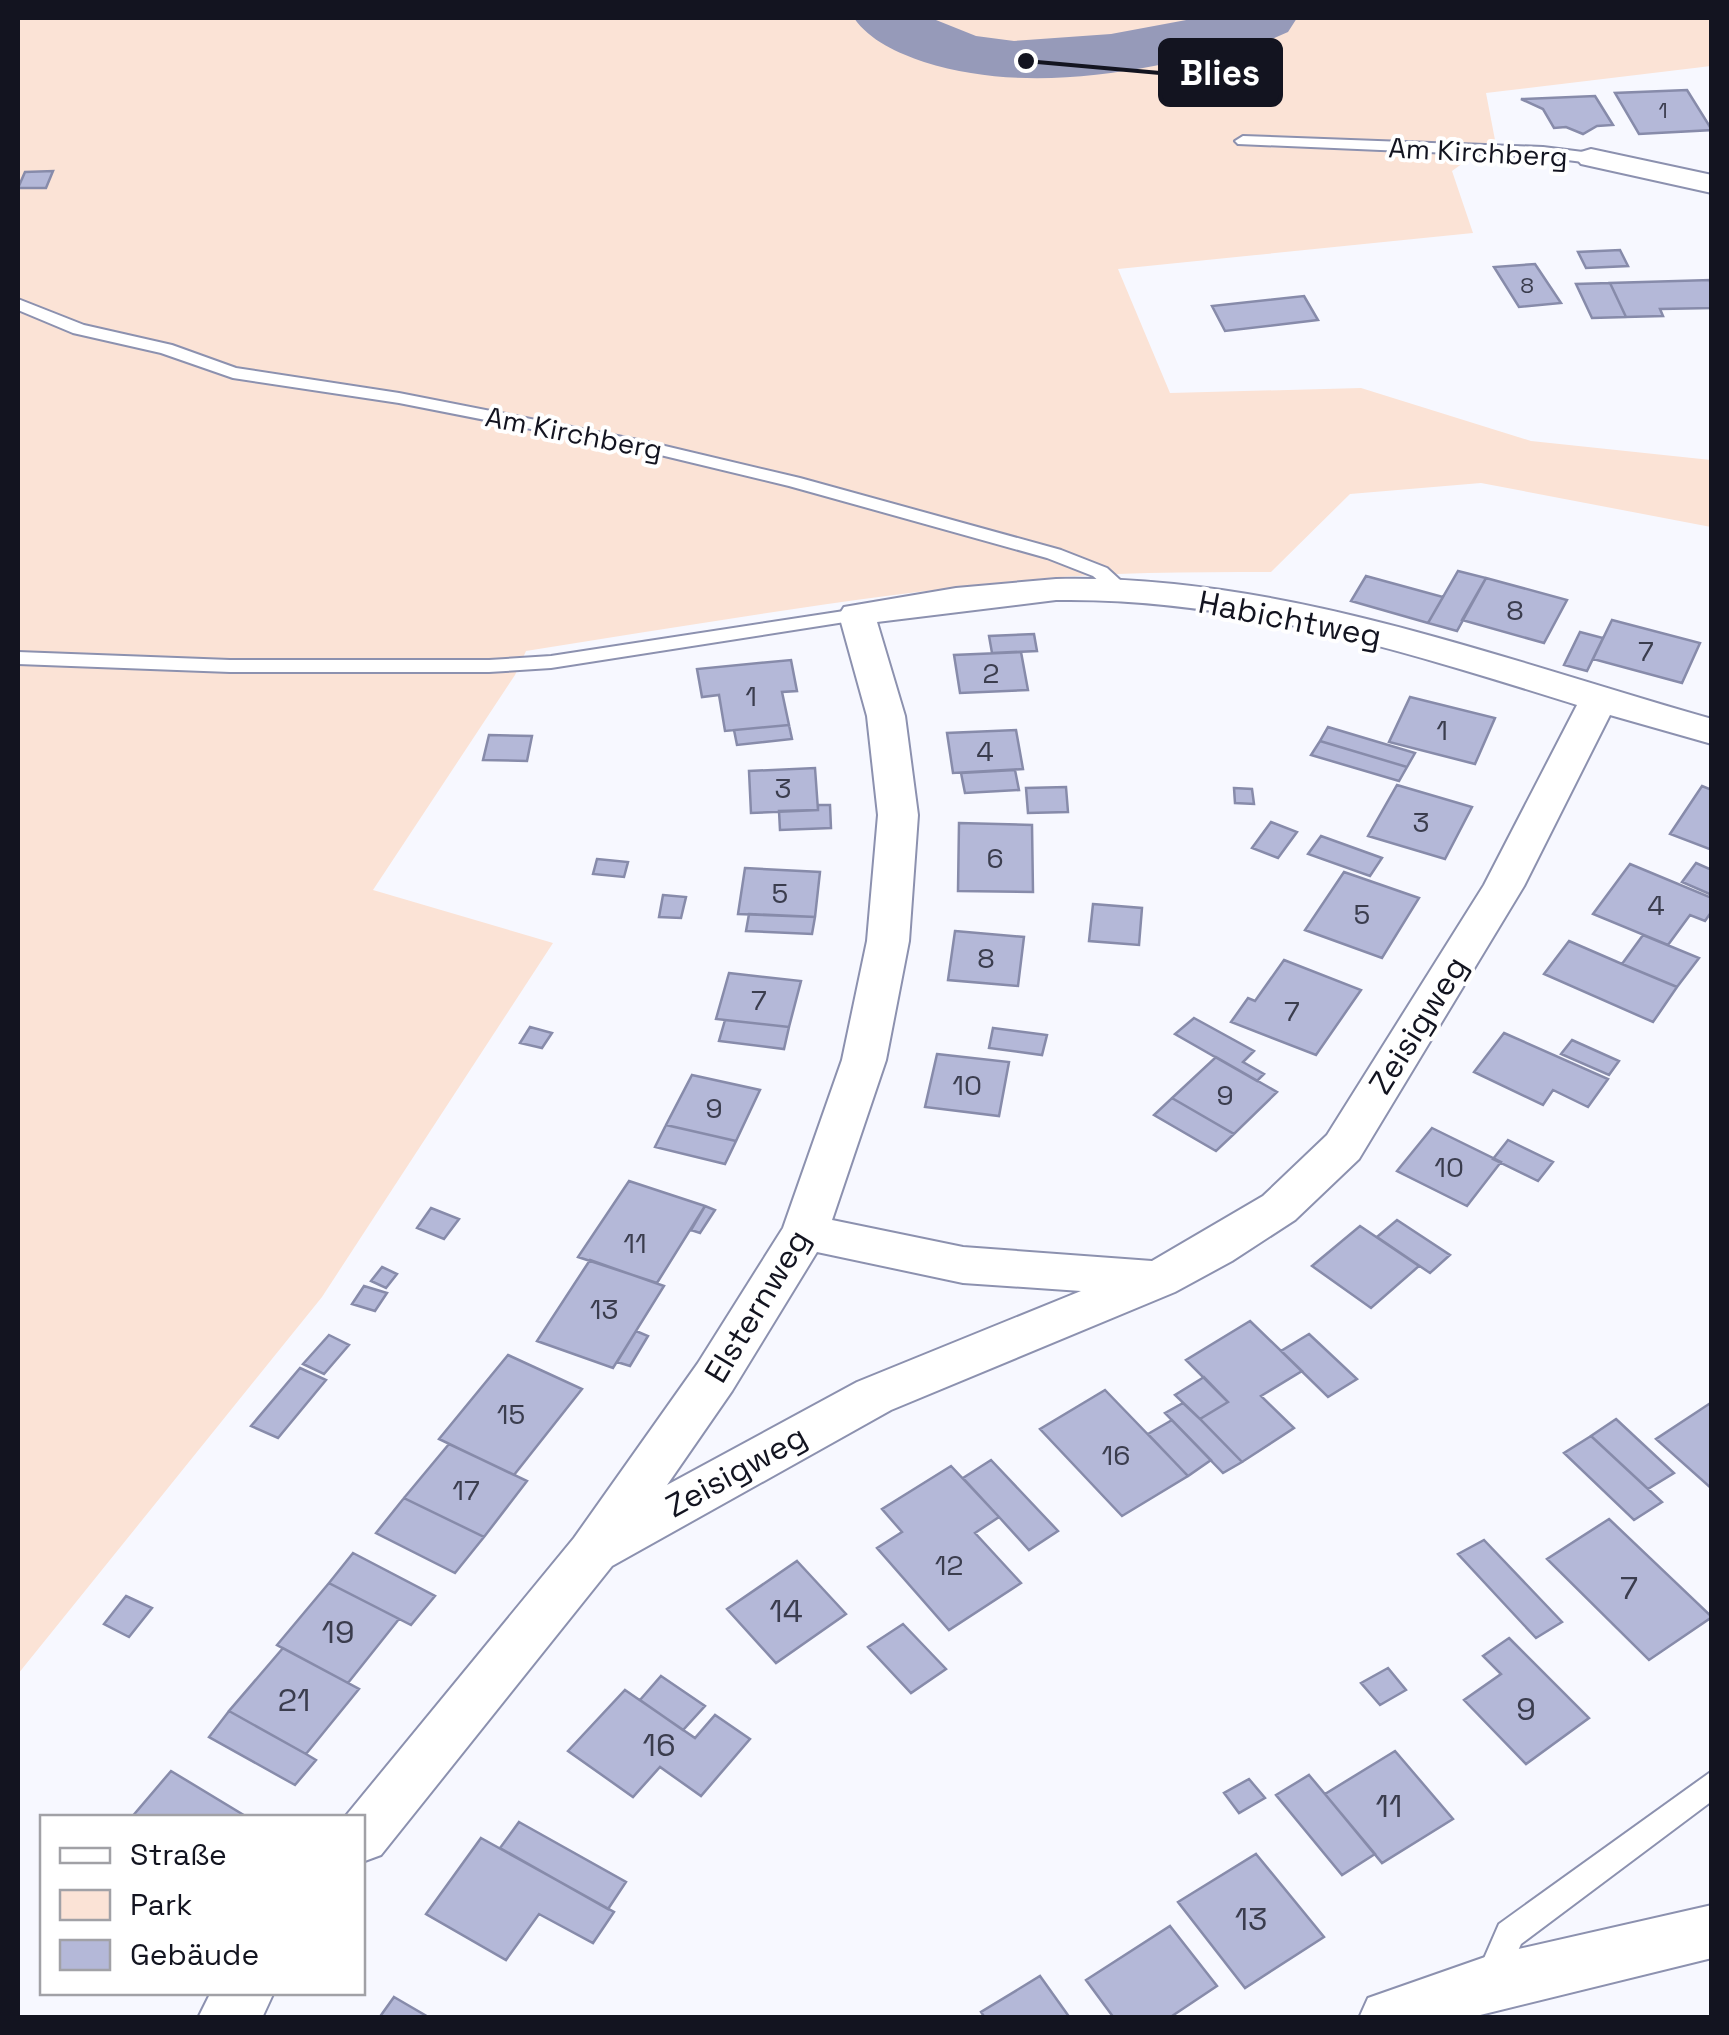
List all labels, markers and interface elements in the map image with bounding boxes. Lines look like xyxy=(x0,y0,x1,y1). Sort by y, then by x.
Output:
callout: Blies xyxy=(1160,40,1281,105)
text: Blies xyxy=(1180,51,1260,95)
house number: 1 xyxy=(1658,96,1668,124)
street label: Am Kirchberg xyxy=(1387,129,1569,175)
house number: 8 xyxy=(1520,271,1534,299)
street label: Am Kirchberg xyxy=(482,398,666,468)
street label: Habichtweg xyxy=(1195,582,1385,656)
house number: 8 xyxy=(1506,592,1524,628)
house number: 7 xyxy=(1638,633,1654,669)
house number: 2 xyxy=(983,655,999,691)
house number: 1 xyxy=(745,678,757,714)
house number: 1 xyxy=(1436,712,1448,748)
house number: 4 xyxy=(976,733,994,769)
house number: 3 xyxy=(775,770,791,806)
house number: 3 xyxy=(1413,804,1429,840)
house number: 6 xyxy=(986,840,1004,876)
house number: 5 xyxy=(772,875,788,911)
house number: 4 xyxy=(1647,887,1665,923)
house number: 5 xyxy=(1354,896,1370,932)
house number: 8 xyxy=(977,940,995,976)
street label: Zeisigweg xyxy=(1360,949,1476,1101)
house number: 7 xyxy=(751,982,767,1018)
house number: 7 xyxy=(1284,993,1300,1029)
house number: 10 xyxy=(952,1067,982,1103)
house number: 9 xyxy=(1216,1077,1234,1113)
house number: 9 xyxy=(705,1090,723,1126)
house number: 10 xyxy=(1434,1149,1464,1185)
street label: Elsternweg xyxy=(696,1222,818,1390)
house number: 11 xyxy=(623,1225,647,1261)
house number: 13 xyxy=(590,1291,618,1327)
house number: 15 xyxy=(497,1396,525,1432)
street label: Zeisigweg xyxy=(659,1416,813,1526)
house number: 16 xyxy=(1102,1437,1130,1473)
house number: 17 xyxy=(452,1472,480,1508)
house number: 12 xyxy=(935,1547,963,1583)
house number: 7 xyxy=(1620,1568,1638,1608)
house number: 14 xyxy=(769,1591,803,1631)
house number: 19 xyxy=(322,1612,354,1652)
house number: 21 xyxy=(278,1680,310,1720)
house number: 9 xyxy=(1516,1689,1536,1729)
house number: 16 xyxy=(643,1725,675,1765)
house number: 11 xyxy=(1376,1786,1402,1826)
legend xyxy=(40,1815,365,1995)
text: Straße xyxy=(130,1835,227,1874)
text: Park xyxy=(130,1885,192,1924)
house number: 13 xyxy=(1235,1899,1267,1939)
text: Gebäude xyxy=(130,1935,259,1974)

